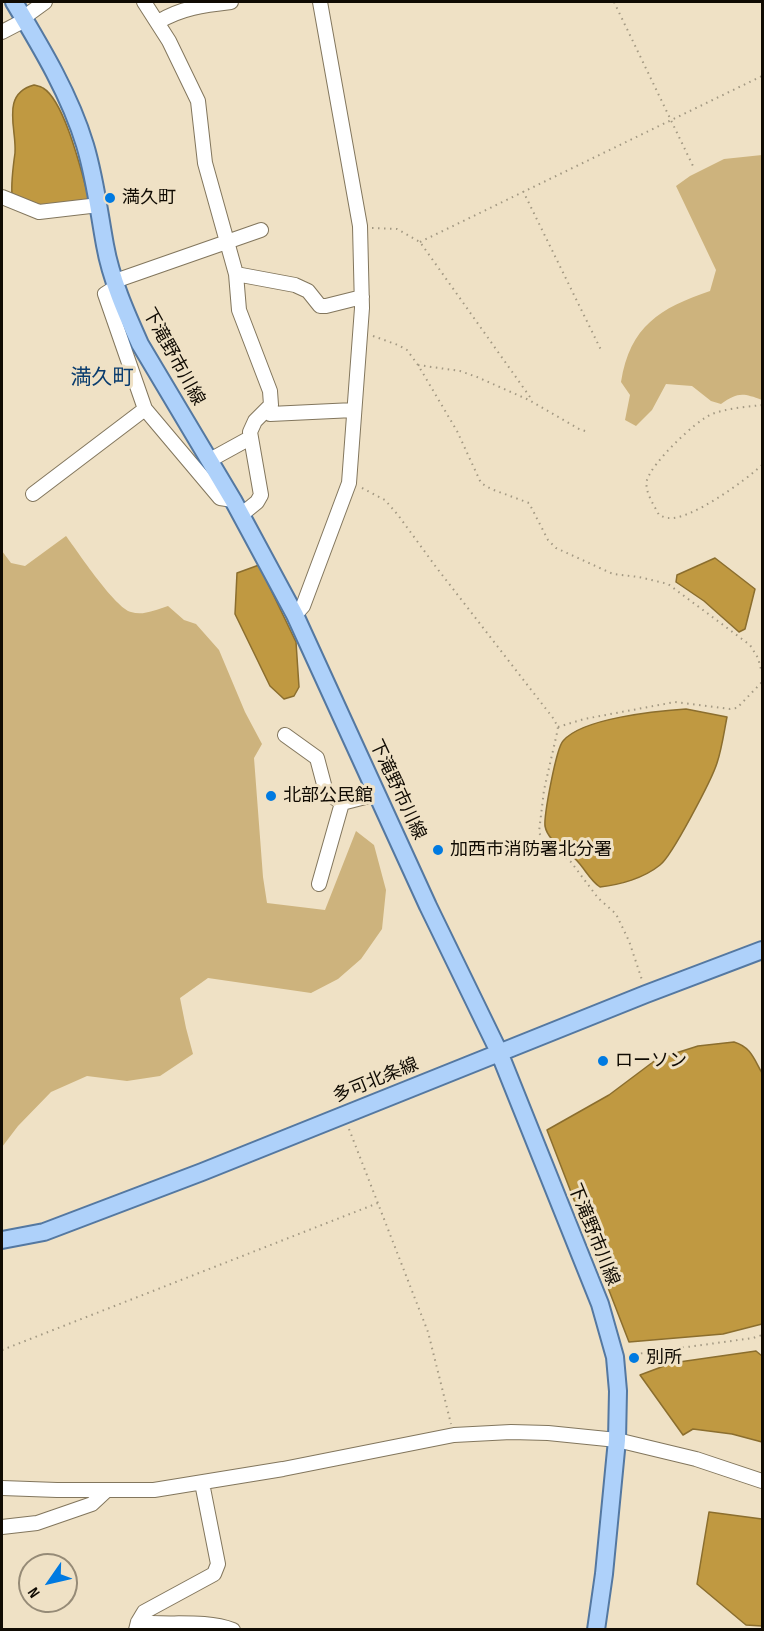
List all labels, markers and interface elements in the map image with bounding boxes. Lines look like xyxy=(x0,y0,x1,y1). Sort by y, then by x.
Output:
place label: 満久町 xyxy=(122,187,176,209)
marker: 満久町 xyxy=(103,191,117,205)
street label: 下滝野市川線 xyxy=(137,305,209,409)
district label: 満久町 xyxy=(71,366,133,392)
street label: 下滝野市川線 xyxy=(364,736,430,844)
place label: 北部公民館 xyxy=(283,785,373,807)
marker: 北部公民館 xyxy=(264,789,278,803)
place label: 加西市消防署北分署 xyxy=(450,839,612,861)
marker: 加西市消防署北分署 xyxy=(431,843,445,857)
place label: ローソン xyxy=(615,1050,687,1072)
street label: 多可北条線 xyxy=(330,1054,422,1108)
marker: ローソン xyxy=(596,1054,610,1068)
street label: 下滝野市川線 xyxy=(563,1181,623,1289)
place label: 別所 xyxy=(646,1347,682,1369)
marker: 別所 xyxy=(627,1351,641,1365)
north arrow xyxy=(18,1553,78,1613)
text: N xyxy=(24,1583,45,1601)

